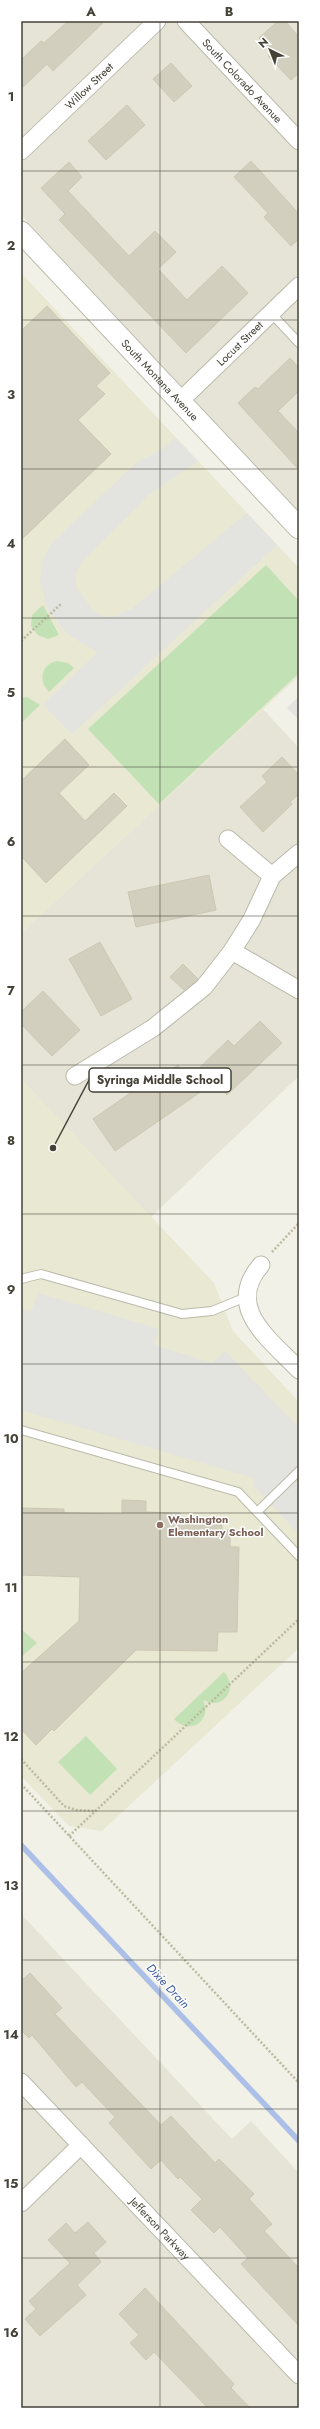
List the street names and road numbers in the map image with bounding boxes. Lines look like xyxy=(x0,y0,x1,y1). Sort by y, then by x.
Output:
street label: South Colorado Avenue xyxy=(198,35,286,127)
street label: Willow Street xyxy=(61,59,117,113)
street label: Locust Street xyxy=(213,317,267,369)
street label: South Montana Avenue xyxy=(118,336,203,425)
street label: Jefferson Parkway xyxy=(125,2192,194,2264)

